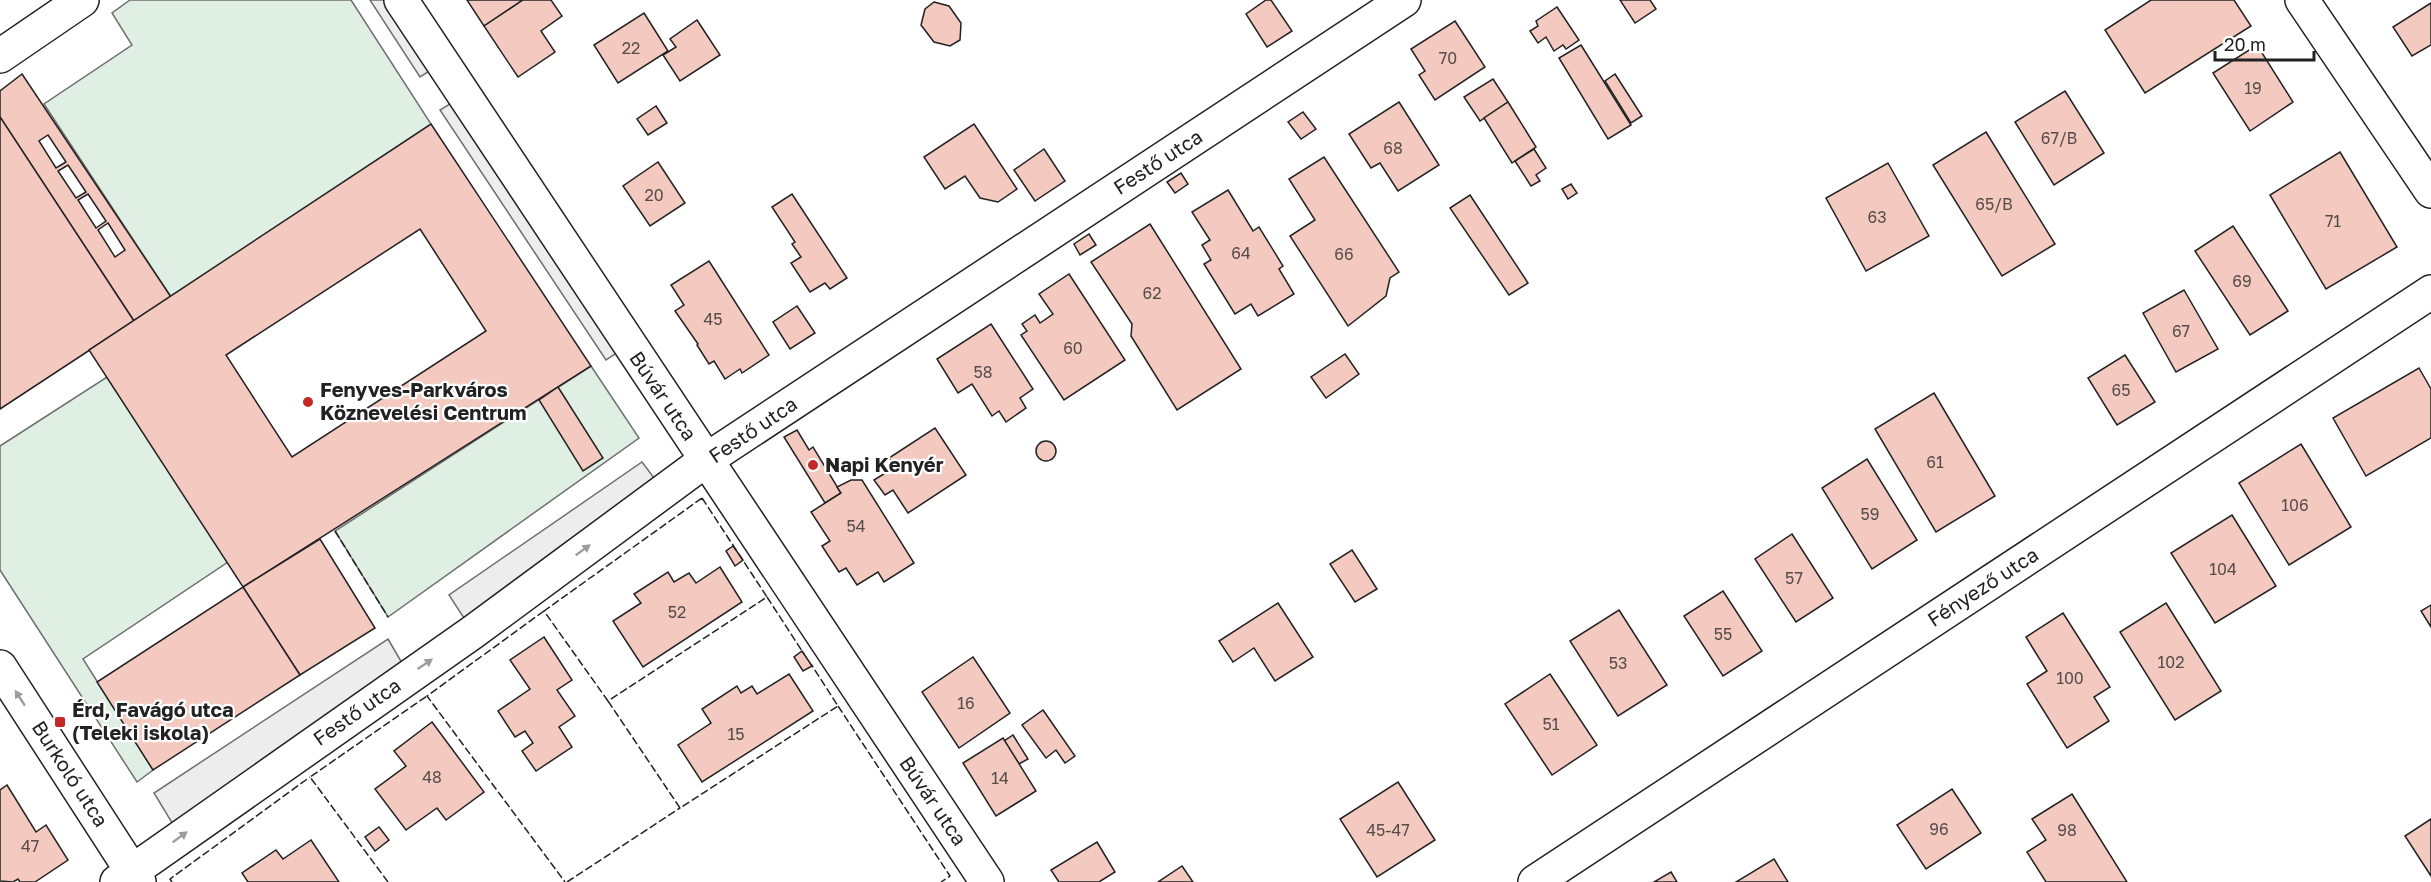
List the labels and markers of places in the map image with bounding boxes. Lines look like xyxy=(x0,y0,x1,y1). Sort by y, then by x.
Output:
place label: Fenyves-Parkváros Köznevelési Centrum xyxy=(320,377,527,424)
marker: Fenyves-Parkváros Köznevelési Centrum xyxy=(301,395,315,409)
place label: Napi Kenyér xyxy=(825,452,944,476)
marker: Napi Kenyér xyxy=(806,458,820,472)
place label: Érd, Favágó utca (Teleki iskola) xyxy=(72,697,234,744)
marker: Érd, Favágó utca (Teleki iskola) xyxy=(53,715,67,729)

